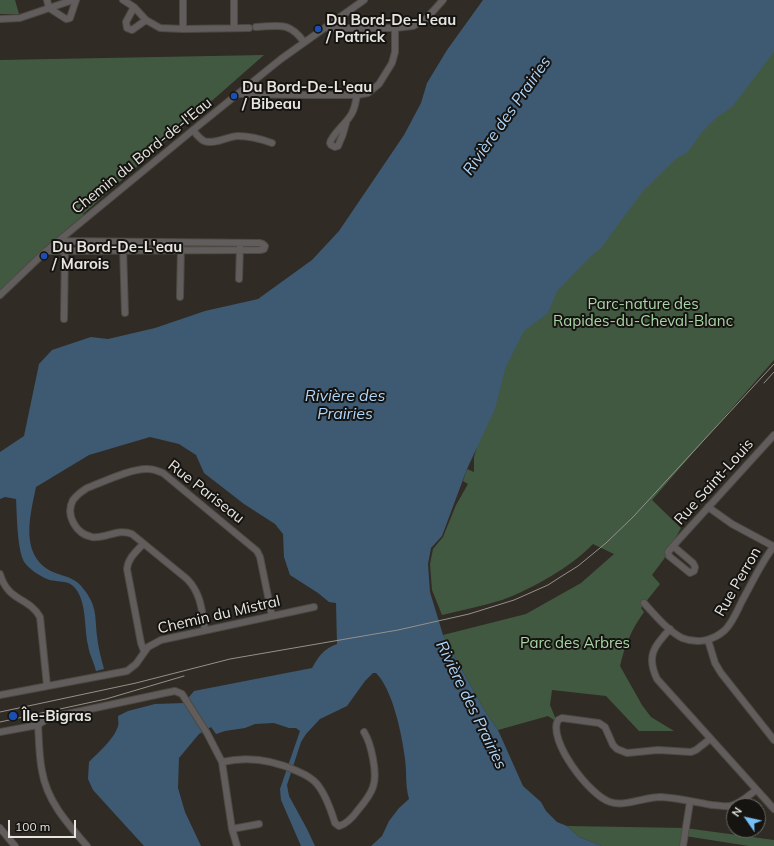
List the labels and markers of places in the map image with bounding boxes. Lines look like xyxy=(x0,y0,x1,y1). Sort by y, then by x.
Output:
place label: Du Bord-De-L'eau / Patrick xyxy=(326,11,456,46)
marker: Du Bord-De-L'eau / Patrick xyxy=(313,24,323,34)
place label: Du Bord-De-L'eau / Bibeau xyxy=(242,78,372,113)
marker: Du Bord-De-L'eau / Bibeau xyxy=(229,91,239,101)
place label: Du Bord-De-L'eau / Marois xyxy=(52,238,182,273)
marker: Du Bord-De-L'eau / Marois xyxy=(39,251,49,261)
place label: Île-Bigras xyxy=(22,707,91,725)
marker: Île-Bigras xyxy=(7,710,19,722)

